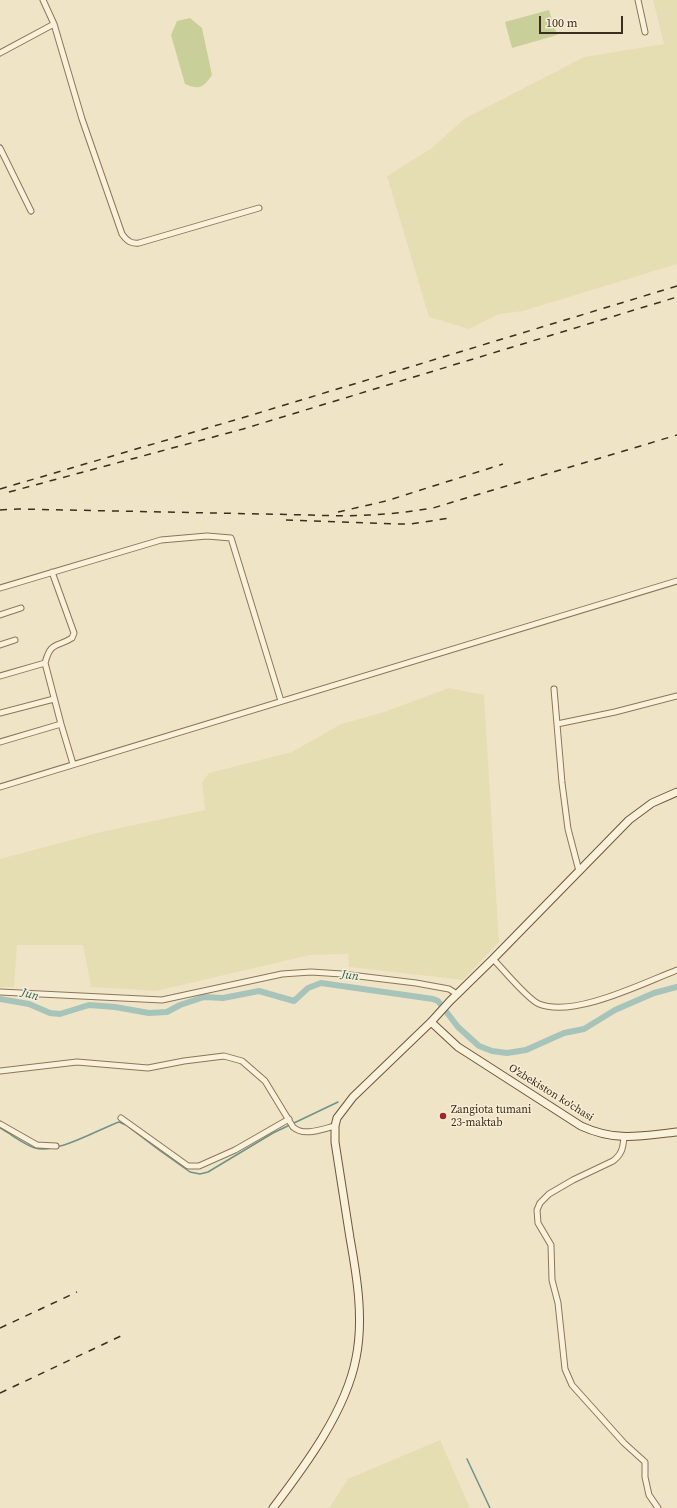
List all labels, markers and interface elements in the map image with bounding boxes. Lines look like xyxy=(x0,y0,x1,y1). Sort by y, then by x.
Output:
scale bar xyxy=(541,8,625,34)
text: 100 m xyxy=(546,15,578,31)
water label: Jun xyxy=(340,968,360,984)
water label: Jun xyxy=(20,986,40,1004)
street label: O'zbekiston ko'chasi xyxy=(506,1062,596,1124)
place label: Zangiota tumani 23-maktab xyxy=(451,1103,531,1129)
marker: Zangiota tumani 23-maktab xyxy=(438,1111,448,1121)

